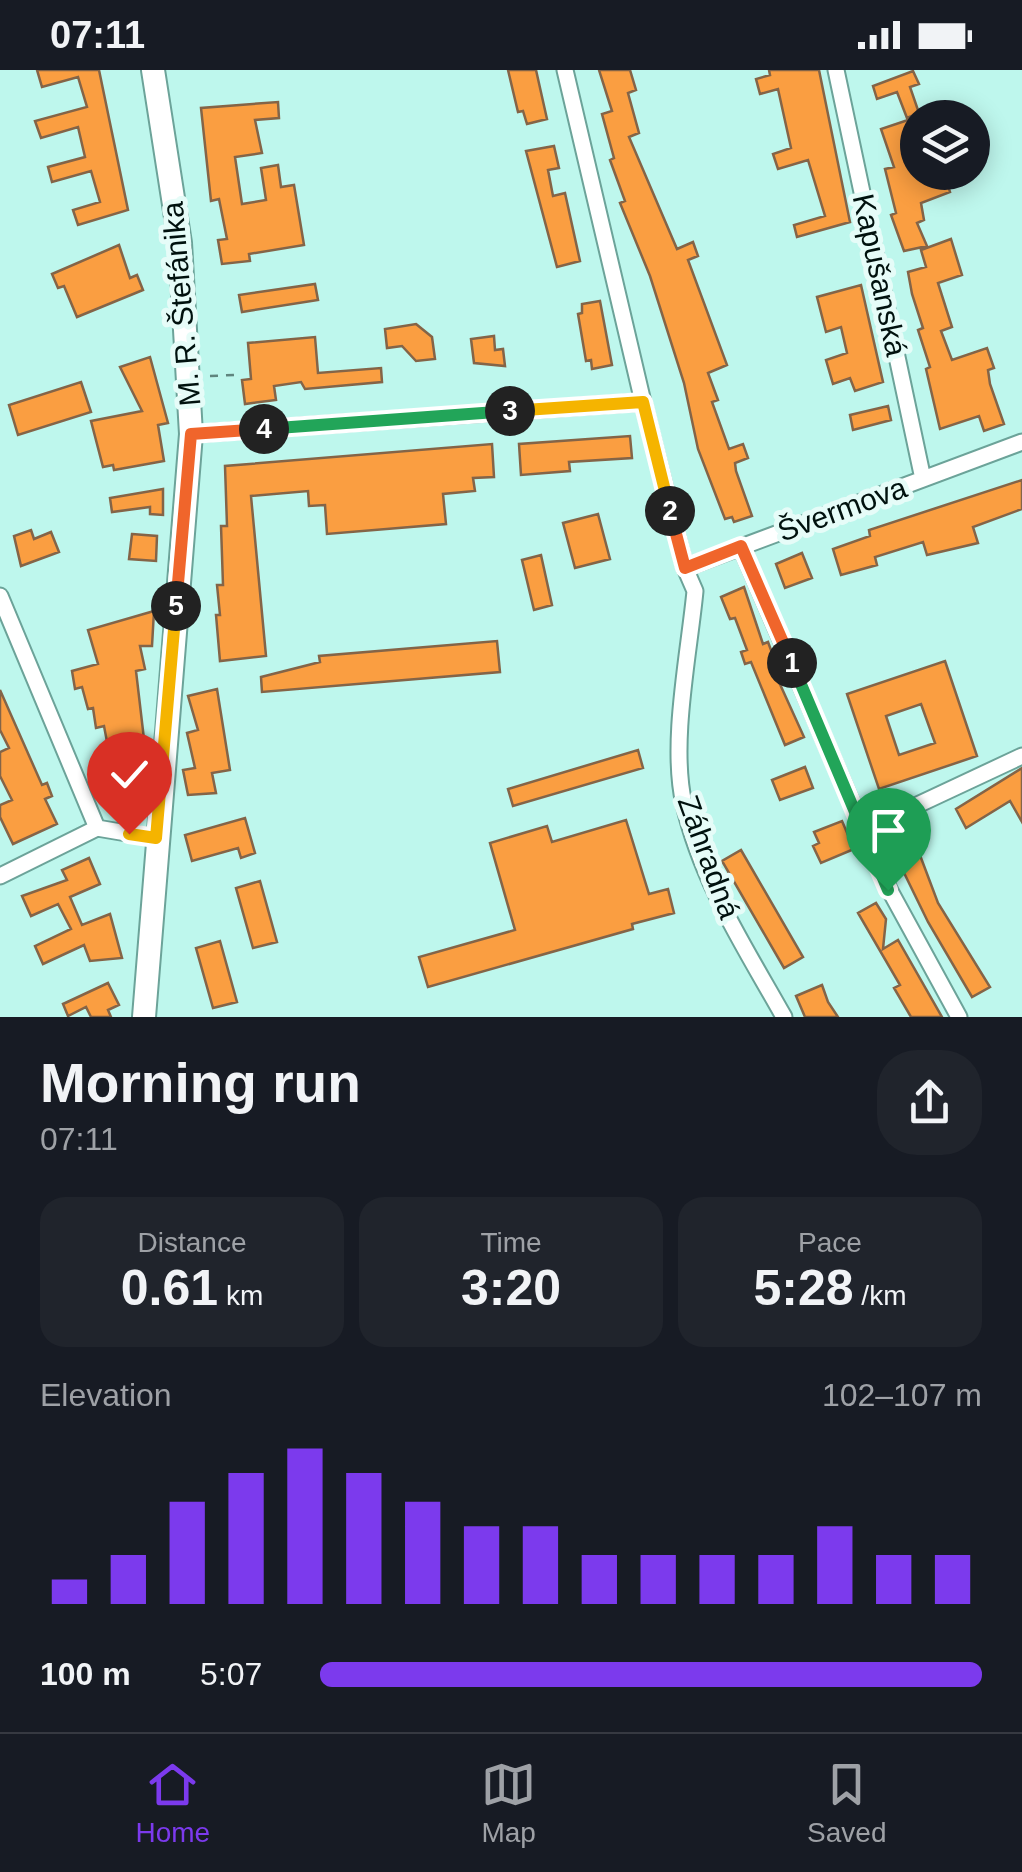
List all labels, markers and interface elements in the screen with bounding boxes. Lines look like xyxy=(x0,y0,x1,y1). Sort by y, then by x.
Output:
text: 07:11 xyxy=(50,14,145,56)
map controls xyxy=(900,100,990,190)
button: layers xyxy=(900,100,990,190)
street label: Kapušanská xyxy=(847,191,913,359)
street label: M. R. Štefánika xyxy=(156,200,206,408)
pin: 3 xyxy=(485,386,535,436)
text: 3 xyxy=(502,395,518,426)
pin: 4 xyxy=(239,404,289,454)
text: 4 xyxy=(256,413,272,444)
street label: Švermova xyxy=(773,470,911,548)
pin: 2 xyxy=(645,486,695,536)
text: 2 xyxy=(662,495,678,526)
pin: 5 xyxy=(151,581,201,631)
text: 5 xyxy=(168,590,184,621)
pin: 1 xyxy=(767,638,817,688)
text: 1 xyxy=(784,647,800,678)
pin xyxy=(87,732,172,835)
icon: check xyxy=(102,747,157,802)
pin xyxy=(846,788,931,891)
street label: Záhradná xyxy=(672,791,747,923)
icon: arrive xyxy=(861,803,916,858)
button: share xyxy=(877,1050,982,1155)
text: Morning run xyxy=(40,1052,361,1114)
text: 07:11 xyxy=(40,1121,118,1157)
text: Distance xyxy=(138,1227,246,1258)
text: Time xyxy=(480,1227,542,1258)
text: Pace xyxy=(798,1227,862,1258)
text: 0.61 xyxy=(121,1260,218,1316)
text: 3:20 xyxy=(461,1260,561,1316)
text: 5:28 xyxy=(754,1260,854,1316)
text: km xyxy=(218,1280,263,1311)
text: /km xyxy=(854,1280,906,1311)
text: Elevation xyxy=(40,1377,172,1413)
text: 102–107 m xyxy=(822,1377,982,1413)
text: 100 m xyxy=(40,1656,131,1692)
text: 5:07 xyxy=(200,1656,262,1692)
tab: Home xyxy=(135,1757,210,1849)
tab: Map xyxy=(481,1757,536,1849)
tab: Saved xyxy=(807,1757,886,1849)

